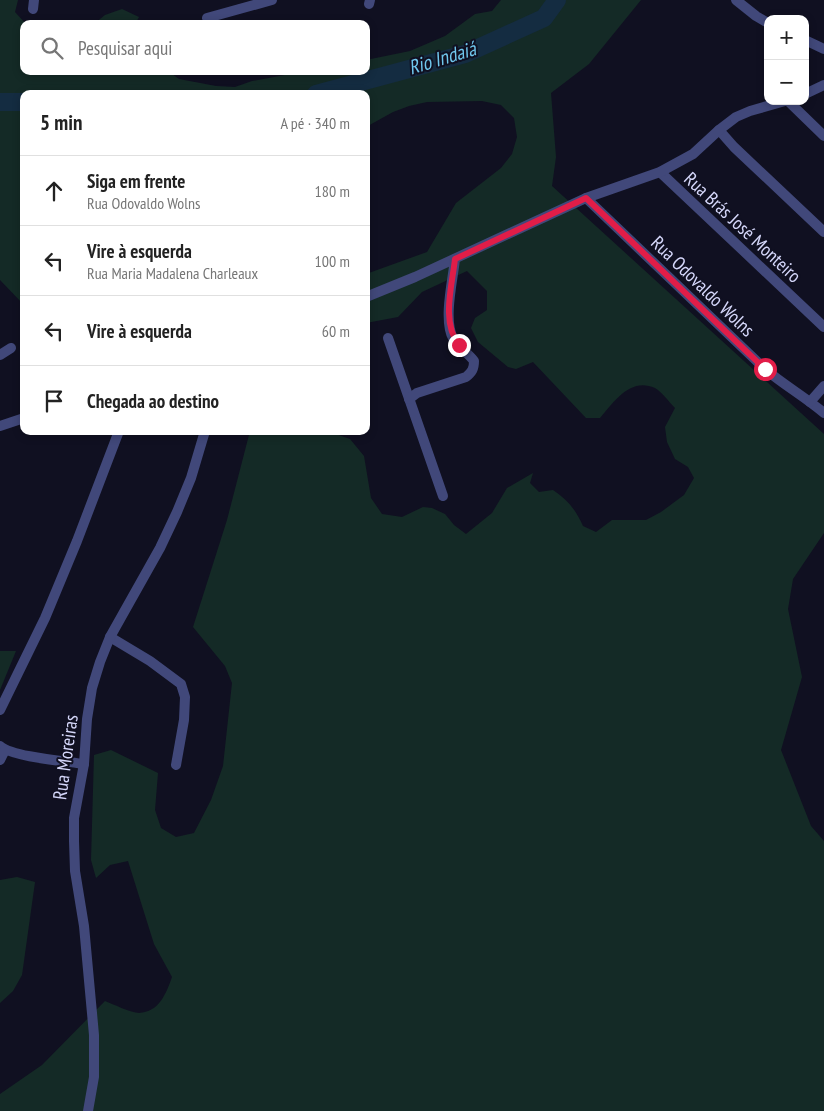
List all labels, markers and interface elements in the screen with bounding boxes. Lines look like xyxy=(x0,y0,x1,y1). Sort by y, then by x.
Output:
map controls xyxy=(764,15,809,105)
button: + xyxy=(764,15,809,60)
search box xyxy=(20,20,370,75)
icon: search xyxy=(38,34,66,62)
water label: Rio Indaiá xyxy=(405,35,481,81)
text: Pesquisar aqui xyxy=(78,36,172,60)
button: − xyxy=(764,60,809,105)
text: 5 min xyxy=(40,109,82,136)
text: A pé · 340 m xyxy=(280,113,350,133)
street label: Rua Brás José Monteiro xyxy=(679,167,807,287)
text: Siga em frente xyxy=(87,169,185,193)
icon: ahead xyxy=(40,177,68,205)
text: 180 m xyxy=(315,181,350,201)
text: Rua Odovaldo Wolns xyxy=(87,193,200,213)
street label: Rua Odovaldo Wolns xyxy=(646,231,760,341)
text: Vire à esquerda xyxy=(87,239,192,263)
icon: left xyxy=(40,247,68,275)
text: 100 m xyxy=(315,251,350,271)
text: Rua Maria Madalena Charleaux xyxy=(87,263,258,283)
icon: left xyxy=(40,317,68,345)
text: Vire à esquerda xyxy=(87,319,192,343)
text: 60 m xyxy=(322,321,350,341)
route end xyxy=(448,334,471,357)
route start xyxy=(754,358,777,381)
icon: arrive xyxy=(40,387,68,415)
text: Chegada ao destino xyxy=(87,389,219,413)
street label: Rua Moreiras xyxy=(47,713,83,801)

